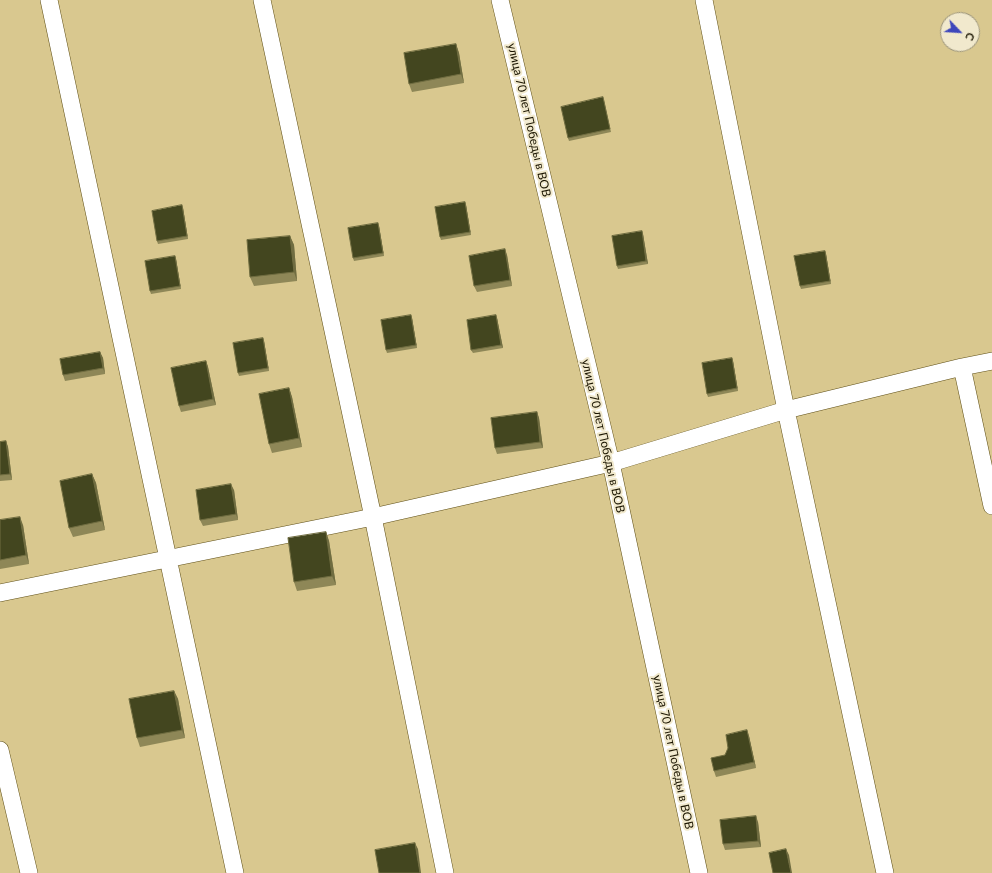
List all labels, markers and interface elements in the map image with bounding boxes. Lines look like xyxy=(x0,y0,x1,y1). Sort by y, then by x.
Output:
north arrow xyxy=(940,12,980,52)
text: С xyxy=(963,31,978,43)
street label: улица 70 лет Победы в ВОВ xyxy=(504,42,554,198)
street label: улица 70 лет Победы в ВОВ xyxy=(578,358,628,514)
street label: улица 70 лет Победы в ВОВ xyxy=(650,674,696,830)

